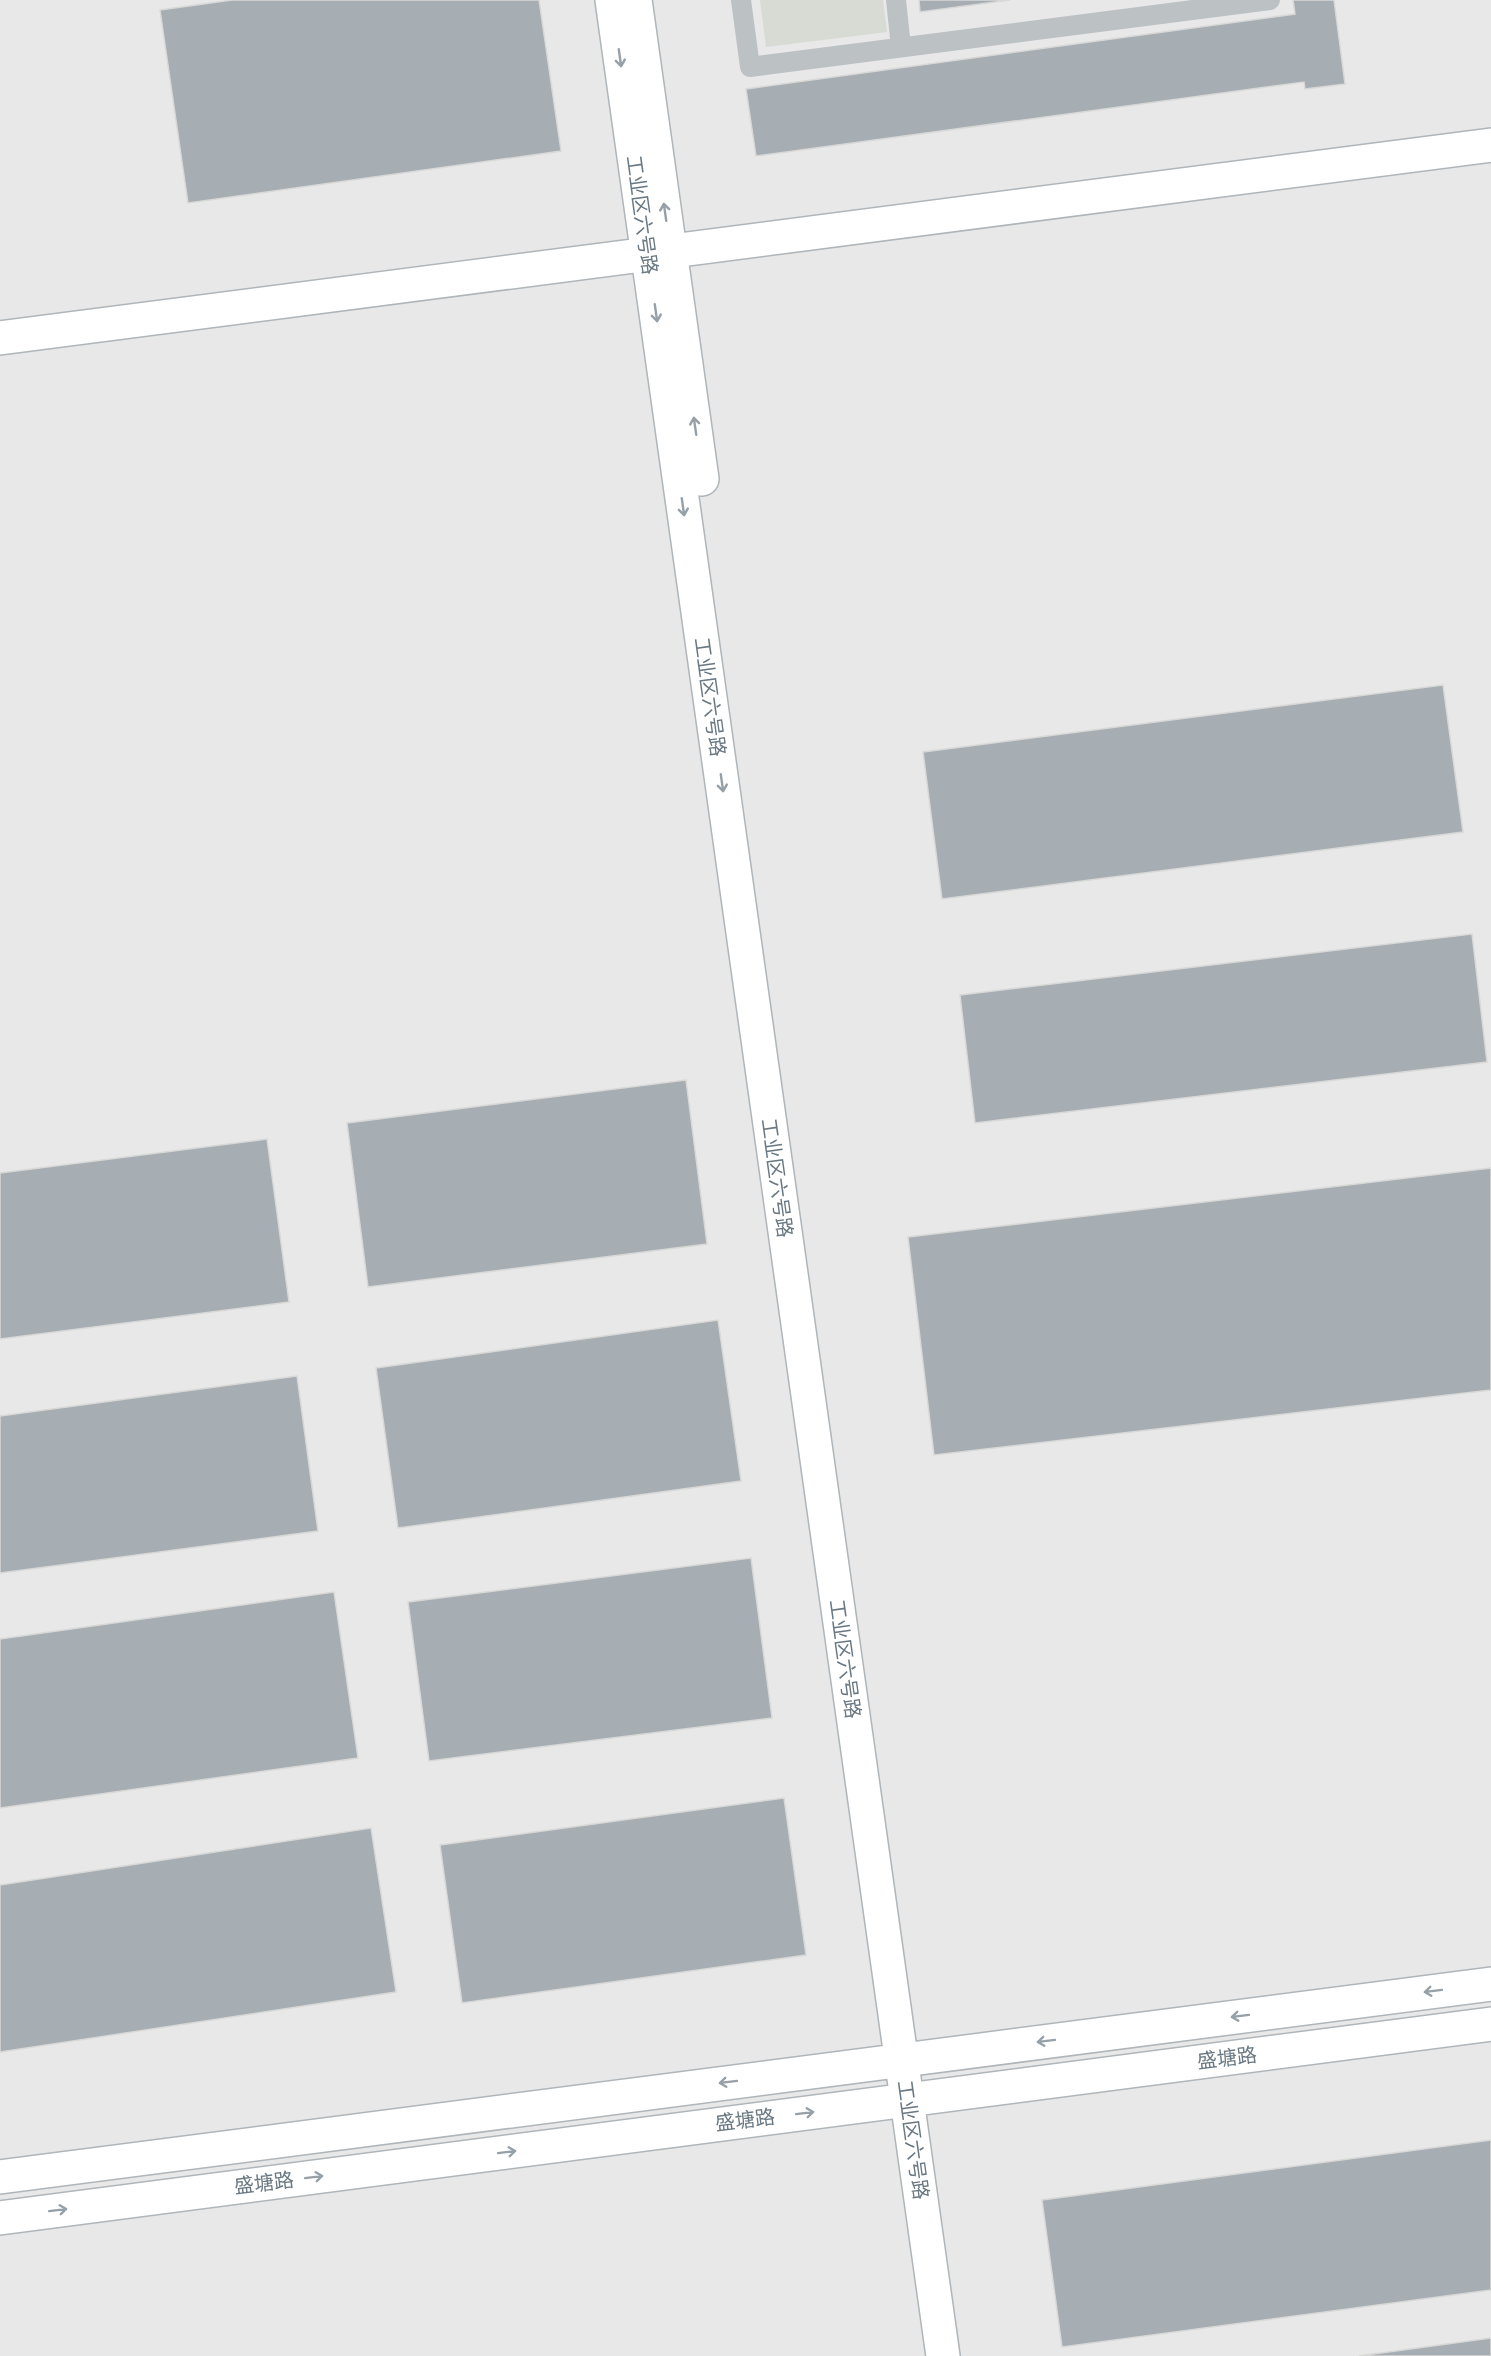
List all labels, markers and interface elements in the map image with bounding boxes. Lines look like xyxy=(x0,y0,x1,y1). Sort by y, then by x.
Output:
one-way arrow xyxy=(615,48,626,67)
street label: 工业区六号路 xyxy=(623,154,662,276)
one-way arrow xyxy=(660,202,671,222)
one-way arrow xyxy=(650,303,661,323)
one-way arrow xyxy=(689,416,700,436)
one-way arrow xyxy=(677,496,688,516)
street label: 工业区六号路 xyxy=(691,636,730,758)
one-way arrow xyxy=(716,772,727,792)
street label: 工业区六号路 xyxy=(758,1117,797,1239)
street label: 工业区六号路 xyxy=(826,1598,865,1720)
one-way arrow xyxy=(1424,1986,1443,1997)
one-way arrow xyxy=(1230,2011,1250,2022)
one-way arrow xyxy=(1037,2036,1057,2047)
street label: 盛塘路 xyxy=(1196,2042,1258,2073)
one-way arrow xyxy=(718,2077,738,2088)
street label: 工业区六号路 xyxy=(894,2079,933,2201)
street label: 盛塘路 xyxy=(714,2104,776,2135)
one-way arrow xyxy=(794,2107,814,2118)
one-way arrow xyxy=(497,2146,517,2157)
street label: 盛塘路 xyxy=(233,2167,295,2198)
one-way arrow xyxy=(303,2171,323,2182)
one-way arrow xyxy=(48,2205,67,2216)

